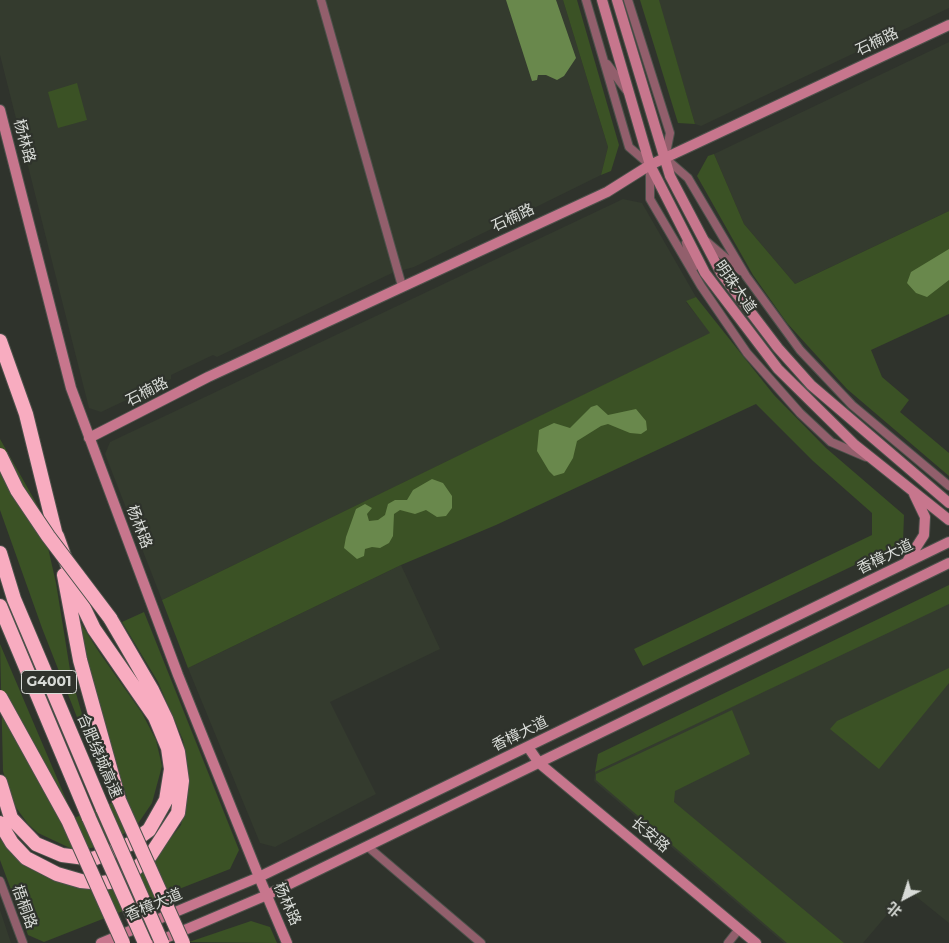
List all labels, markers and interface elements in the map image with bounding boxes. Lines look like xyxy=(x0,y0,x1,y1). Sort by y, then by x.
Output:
street label: 石楠路 xyxy=(853,24,901,60)
street label: 杨林路 xyxy=(9,117,39,165)
street label: 石楠路 xyxy=(489,200,537,236)
street label: 明珠大道 xyxy=(710,257,760,317)
street label: 石楠路 xyxy=(123,374,171,410)
street label: 杨林路 xyxy=(123,503,155,551)
street label: 香樟大道 xyxy=(854,536,916,578)
road number: G4001 xyxy=(22,670,76,694)
street label: 合肥绕城高速 xyxy=(73,711,125,801)
street label: 香樟大道 xyxy=(489,713,551,755)
street label: 长安路 xyxy=(627,814,673,856)
north arrow xyxy=(879,873,929,923)
street label: 杨林路 xyxy=(270,880,304,928)
street label: 梧桐路 xyxy=(8,883,40,931)
street label: 香樟大道 xyxy=(123,885,185,925)
text: 北 xyxy=(883,898,906,921)

